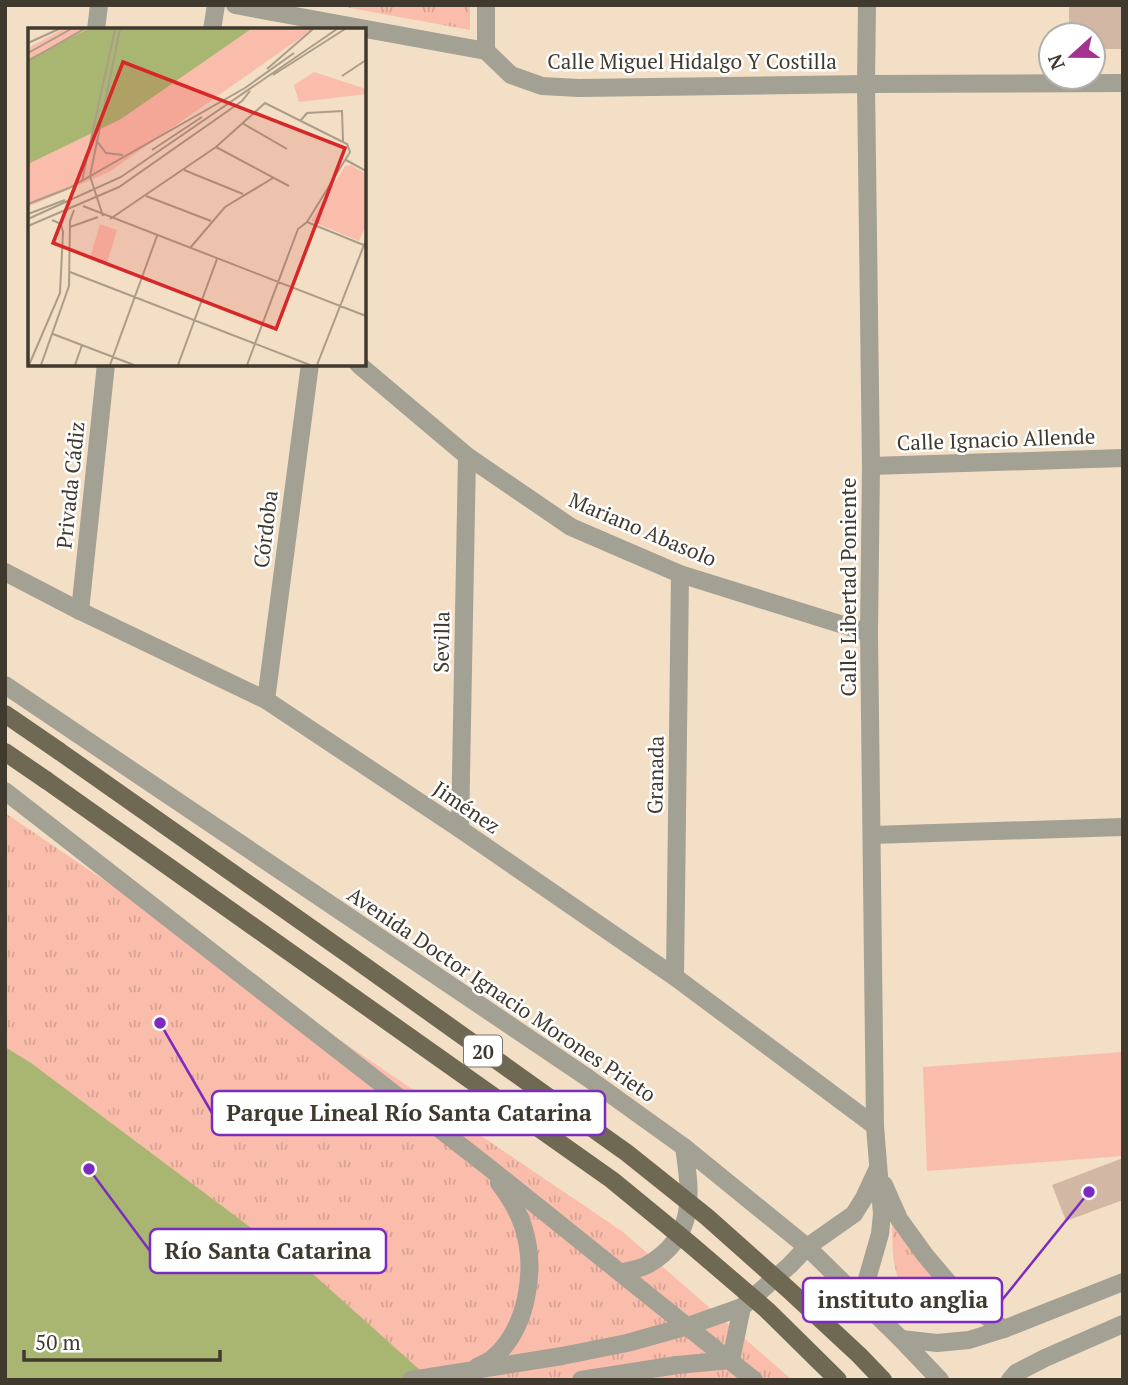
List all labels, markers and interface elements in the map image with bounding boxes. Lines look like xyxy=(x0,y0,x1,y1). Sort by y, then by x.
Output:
north arrow xyxy=(1037,21,1107,91)
inset map xyxy=(28,28,366,366)
street label: Calle Miguel Hidalgo Y Costilla xyxy=(547,47,837,75)
text: N xyxy=(1041,51,1070,73)
street label: Privada Cádiz xyxy=(49,420,91,550)
street label: Calle Ignacio Allende xyxy=(896,422,1096,456)
street label: Calle Libertad Poniente xyxy=(834,477,862,697)
street label: Mariano Abasolo xyxy=(565,485,721,573)
street label: Córdoba xyxy=(246,488,284,569)
street label: Sevilla xyxy=(426,611,456,673)
street label: Granada xyxy=(640,735,670,814)
street label: Jiménez xyxy=(428,774,506,840)
street label: Avenida Doctor Ignacio Morones Prieto xyxy=(342,880,662,1108)
road number: 20 xyxy=(464,1036,502,1066)
callout: Parque Lineal Río Santa Catarina xyxy=(212,1091,605,1135)
text: Parque Lineal Río Santa Catarina xyxy=(226,1097,592,1128)
callout: Río Santa Catarina xyxy=(150,1229,386,1273)
text: Río Santa Catarina xyxy=(164,1235,372,1266)
callout: instituto anglia xyxy=(803,1278,1002,1322)
text: instituto anglia xyxy=(818,1284,989,1315)
scale bar xyxy=(24,1318,220,1362)
text: 50 m xyxy=(35,1328,81,1356)

